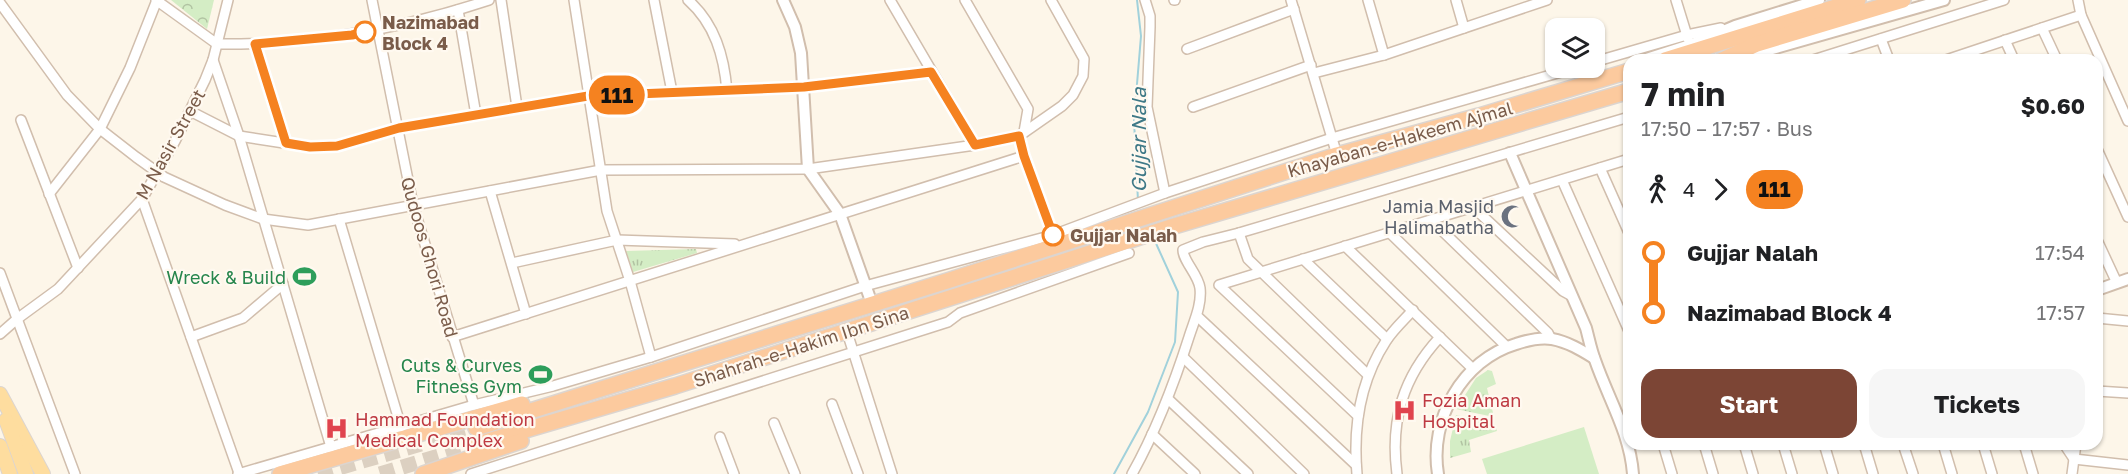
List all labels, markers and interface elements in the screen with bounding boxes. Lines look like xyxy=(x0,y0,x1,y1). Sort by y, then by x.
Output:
place label: Nazimabad Block 4 xyxy=(382,11,479,54)
map controls xyxy=(1545,18,1605,78)
button: layers xyxy=(1545,18,1605,78)
marker: Nazimabad Block 4 xyxy=(354,21,376,43)
text: 7 min xyxy=(1641,74,1725,113)
line badge: 111 xyxy=(582,76,652,115)
text: 111 xyxy=(601,82,633,108)
street label: M Nasir Street xyxy=(131,85,209,203)
water label: Gujjar Nala xyxy=(1126,87,1151,193)
text: $0.60 xyxy=(2021,92,2085,119)
street label: Khayaban-e-Hakeem Ajmal xyxy=(1285,96,1515,182)
text: 17:50 – 17:57 · Bus xyxy=(1641,116,1813,140)
icon: walk xyxy=(1641,173,1674,206)
icon: forward xyxy=(1704,173,1737,206)
street label: Qudoos Ghori Road xyxy=(397,174,463,340)
text: 111 xyxy=(1758,176,1791,202)
text: 4 xyxy=(1683,177,1695,201)
place label: Jamia Masjid Halimabatha xyxy=(1383,195,1494,238)
mosque icon: Jamia Masjid Halimabatha xyxy=(1499,203,1525,229)
marker: Gujjar Nalah xyxy=(1042,224,1064,246)
place label: Gujjar Nalah xyxy=(1070,224,1177,246)
text: Gujjar Nalah xyxy=(1687,239,1818,266)
text: 17:54 xyxy=(2035,240,2085,264)
sports icon: Wreck & Build xyxy=(291,264,317,290)
place label: Wreck & Build xyxy=(166,266,286,288)
text: Nazimabad Block 4 xyxy=(1687,299,1892,326)
text: 17:57 xyxy=(2037,300,2085,324)
street label: Shahrah-e-Hakim Ibn Sina xyxy=(691,301,911,391)
place label: Cuts & Curves Fitness Gym xyxy=(401,354,522,397)
sports icon: Cuts & Curves Fitness Gym xyxy=(527,362,553,388)
button: Start xyxy=(1641,369,1857,438)
button: Tickets xyxy=(1869,369,2085,438)
place label: Fozia Aman Hospital xyxy=(1422,389,1521,432)
hospital icon: Fozia Aman Hospital xyxy=(1391,397,1417,423)
place label: Hammad Foundation Medical Complex xyxy=(355,408,535,451)
hospital icon: Hammad Foundation Medical Complex xyxy=(324,416,350,442)

